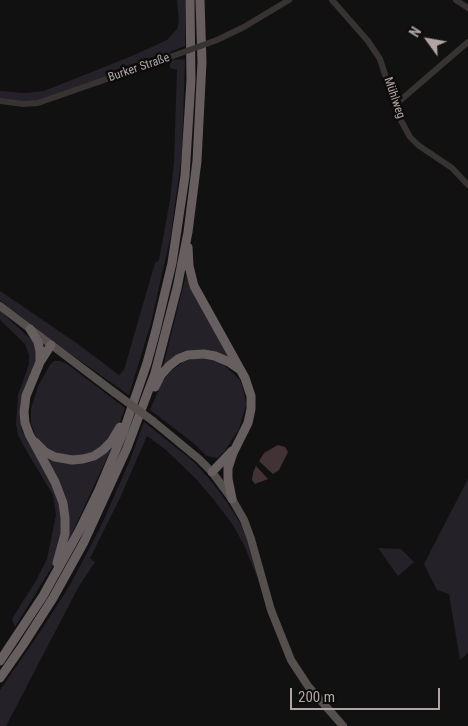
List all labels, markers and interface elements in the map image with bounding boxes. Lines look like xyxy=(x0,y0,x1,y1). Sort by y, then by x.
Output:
north arrow xyxy=(403,15,453,65)
text: N xyxy=(406,24,424,40)
street label: Burker Straße xyxy=(106,51,172,85)
street label: Mühlweg xyxy=(380,75,408,121)
scale bar xyxy=(293,678,443,710)
text: 200 m xyxy=(298,688,335,706)

